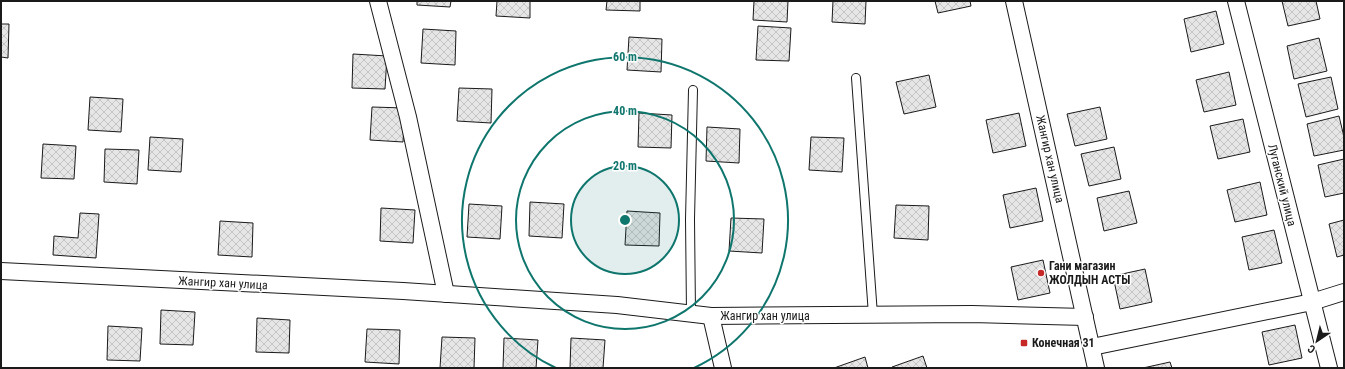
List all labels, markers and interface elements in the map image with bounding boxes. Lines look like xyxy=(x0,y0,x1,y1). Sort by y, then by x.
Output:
text: 60 m xyxy=(613,50,637,64)
text: 40 m xyxy=(613,104,637,118)
street label: Жангир хан улица xyxy=(1033,114,1067,204)
street label: Луганский улица xyxy=(1265,143,1299,228)
text: 20 m xyxy=(613,159,637,173)
centre of rings xyxy=(618,213,632,227)
place label: Гани магазин ЖОЛДЫН АСТЫ xyxy=(1049,259,1131,287)
marker: Гани магазин ЖОЛДЫН АСТЫ xyxy=(1036,268,1046,278)
street label: Жангир хан улица xyxy=(178,274,268,292)
street label: Жангир хан улица xyxy=(720,309,810,323)
north arrow xyxy=(1297,321,1337,361)
place label: Конечная 31 xyxy=(1032,336,1095,350)
marker: Конечная 31 xyxy=(1019,338,1029,348)
text: С xyxy=(1305,342,1318,356)

